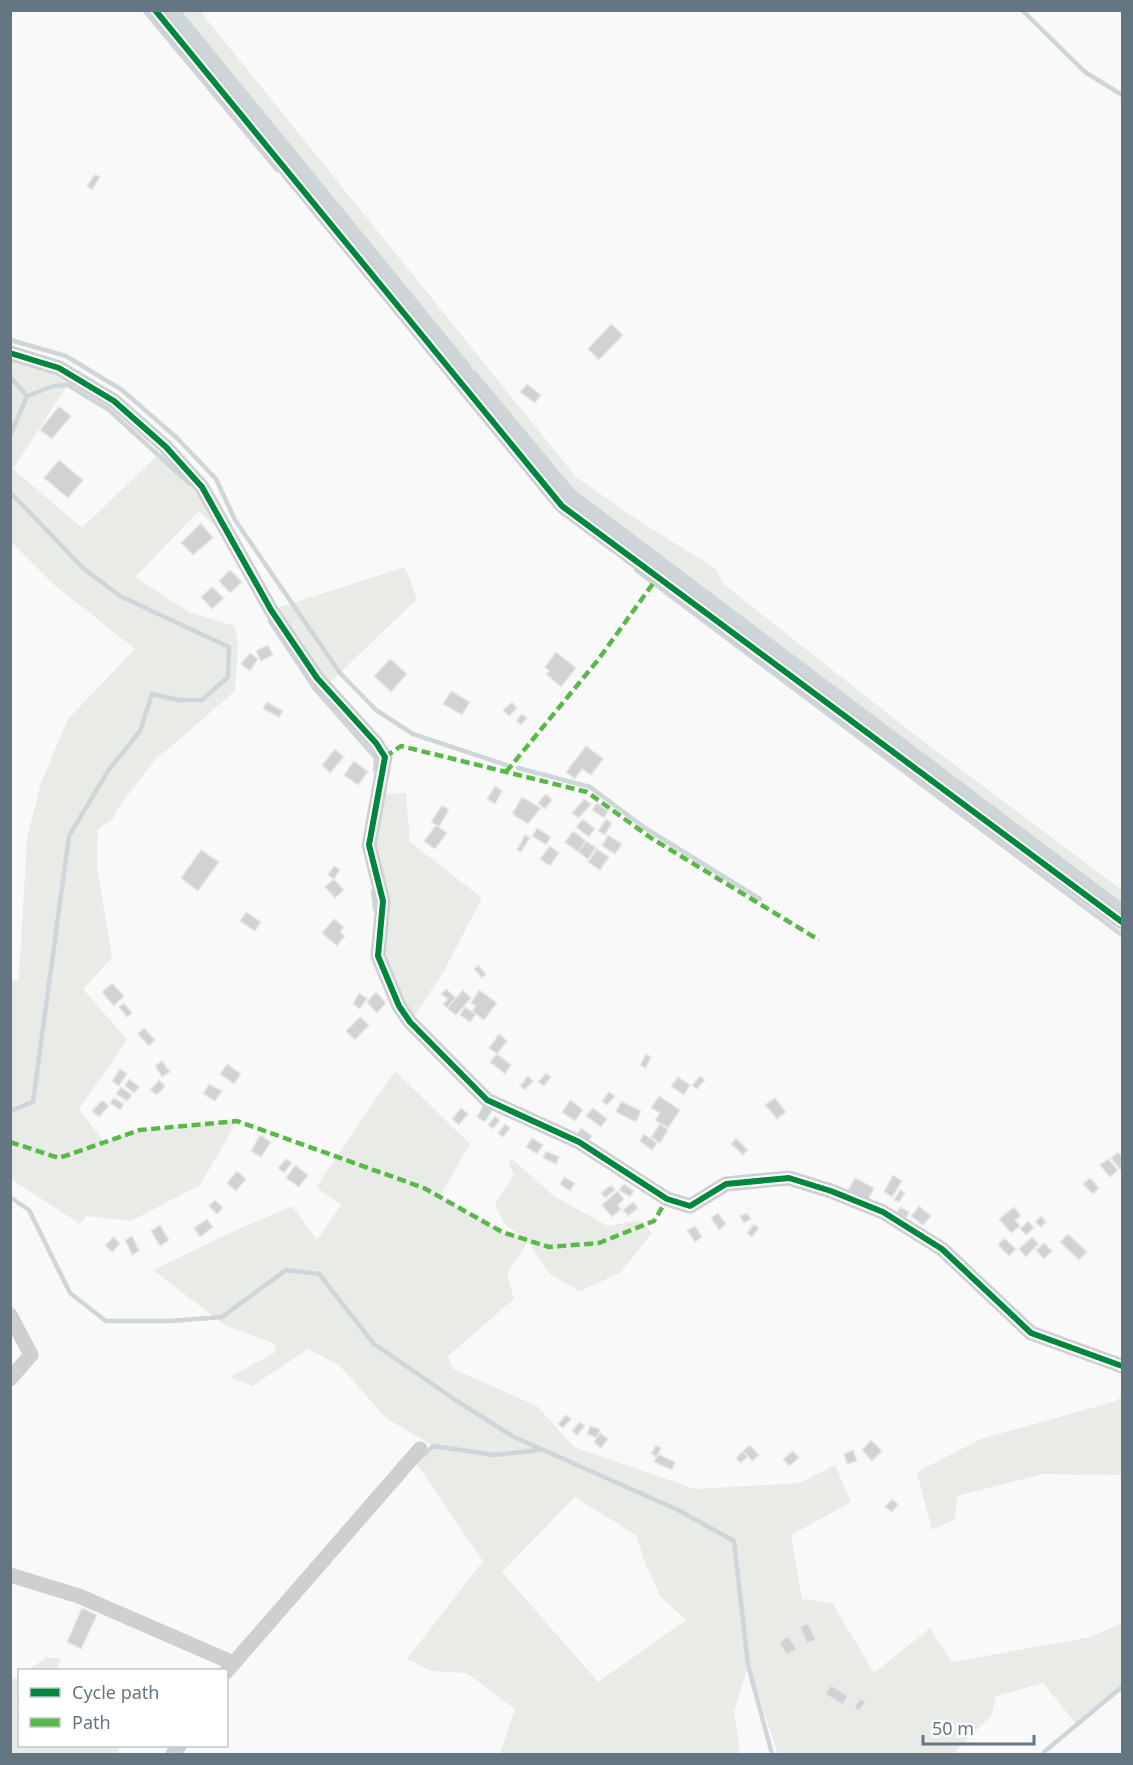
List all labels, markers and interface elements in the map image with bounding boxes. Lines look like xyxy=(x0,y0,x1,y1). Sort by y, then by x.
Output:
legend xyxy=(18,1669,228,1747)
text: Cycle path xyxy=(72,1680,159,1704)
scale bar xyxy=(923,1708,1034,1746)
text: Path xyxy=(72,1710,111,1734)
text: 50 m xyxy=(932,1716,974,1740)

